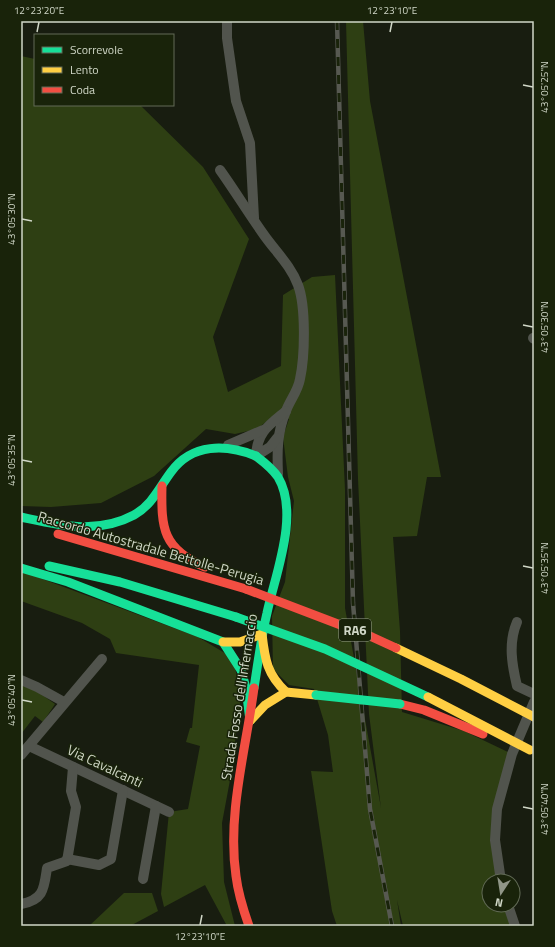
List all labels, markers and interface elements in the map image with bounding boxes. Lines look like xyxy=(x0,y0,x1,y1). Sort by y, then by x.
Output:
text: 12°23'20"E xyxy=(14,3,65,18)
text: 12°23'10"E xyxy=(367,3,418,18)
legend xyxy=(34,34,174,106)
text: Scorrevole xyxy=(70,40,123,59)
text: Lento xyxy=(70,60,99,79)
text: 43°05'25"N xyxy=(537,61,552,113)
text: Coda xyxy=(70,80,95,99)
text: 43°05'30"N xyxy=(4,193,19,245)
text: 43°05'30"N xyxy=(537,301,552,353)
text: 43°05'35"N xyxy=(4,434,19,486)
street label: Raccordo Autostradale Bettolle-Perugia xyxy=(36,505,267,590)
text: 43°05'35"N xyxy=(537,542,552,594)
street label: Strada Fosso dell'Infernaccio xyxy=(215,612,262,782)
road number: RA6 xyxy=(339,619,371,641)
text: 43°05'40"N xyxy=(4,674,19,726)
street label: Via Cavalcanti xyxy=(64,739,146,792)
text: 43°05'40"N xyxy=(537,783,552,835)
north arrow xyxy=(481,873,521,913)
text: N xyxy=(494,894,504,911)
text: 12°23'10"E xyxy=(175,929,226,944)

